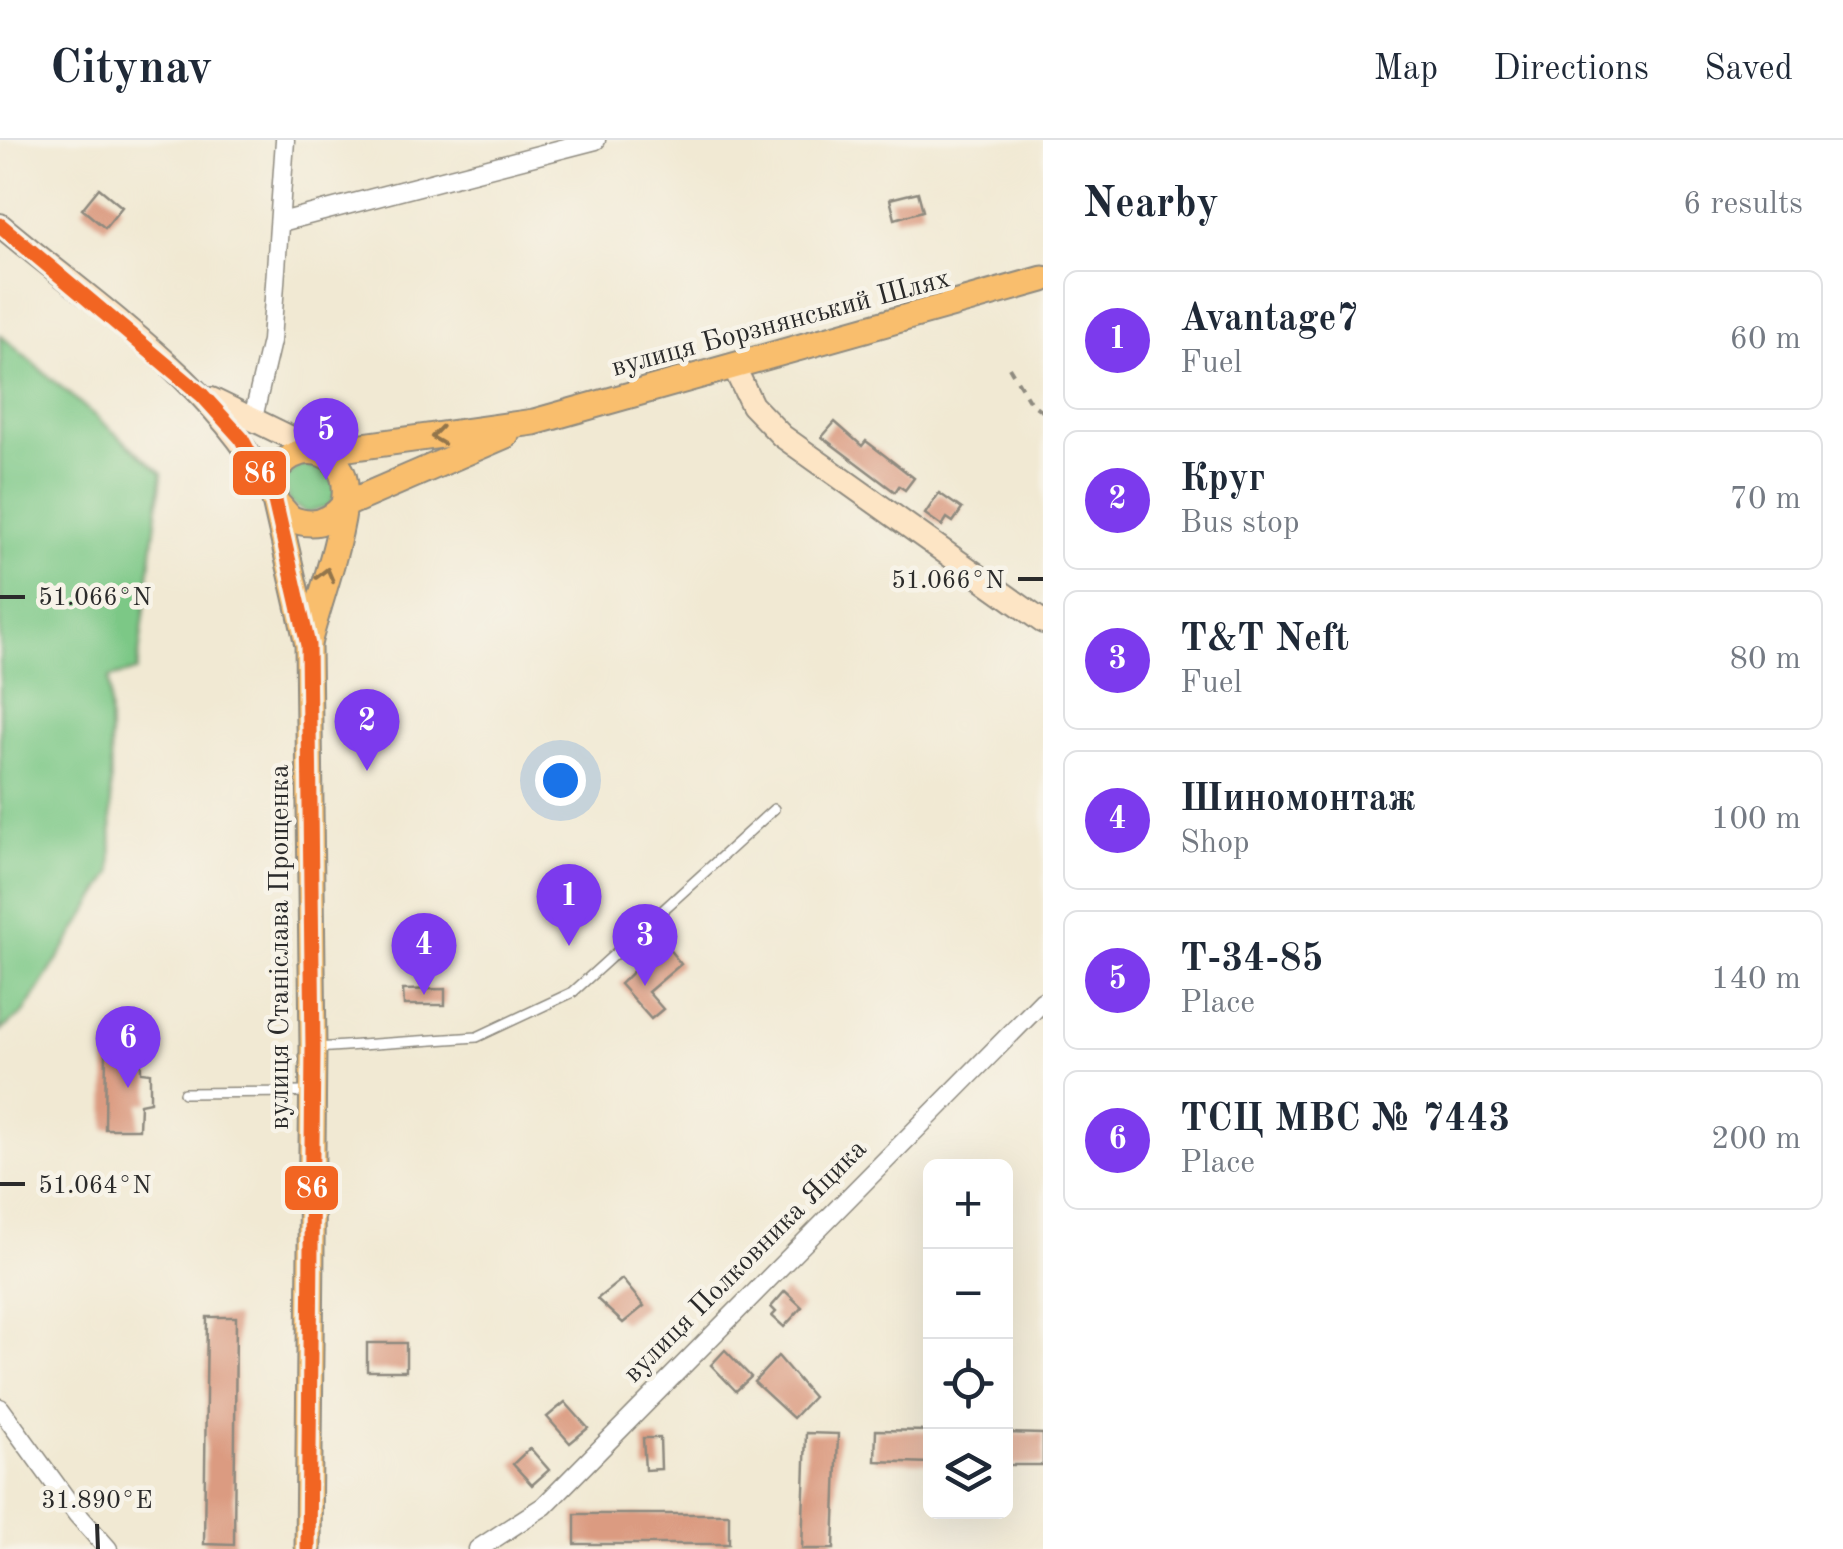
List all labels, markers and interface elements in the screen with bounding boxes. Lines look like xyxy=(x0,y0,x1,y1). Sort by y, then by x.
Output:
text: Citynav xyxy=(50,45,213,93)
text: Map xyxy=(1373,52,1438,87)
text: Directions xyxy=(1493,52,1649,87)
text: Saved xyxy=(1704,52,1793,87)
text: Nearby xyxy=(1083,184,1219,226)
text: 6 results xyxy=(1683,189,1803,221)
street label: вулиця Борзнянський Шлях xyxy=(609,265,953,383)
text: Avantage7 xyxy=(1180,301,1359,339)
text: 1 xyxy=(1108,324,1127,356)
text: 60 m xyxy=(1730,324,1801,356)
text: Fuel xyxy=(1180,348,1242,380)
pin: 5 xyxy=(294,398,358,480)
one-way arrow xyxy=(429,424,446,445)
line badge: 86 xyxy=(231,449,288,497)
text: 86 xyxy=(244,461,276,489)
text: Круг xyxy=(1180,461,1265,499)
text: 2 xyxy=(1108,484,1127,516)
text: 70 m xyxy=(1730,484,1801,516)
text: Bus stop xyxy=(1180,508,1300,540)
one-way arrow xyxy=(314,567,335,584)
text: 51.066°N xyxy=(891,569,1005,594)
text: 51.066°N xyxy=(38,586,152,611)
text: T&T Neft xyxy=(1180,621,1349,659)
text: 3 xyxy=(1108,644,1127,676)
text: 80 m xyxy=(1730,644,1801,676)
text: Fuel xyxy=(1180,668,1242,700)
pin: 2 xyxy=(334,688,400,771)
your location xyxy=(535,755,586,806)
street label: вулиця Станіслава Прощенка xyxy=(267,764,295,1130)
text: Шиномонтаж xyxy=(1180,781,1416,819)
text: 4 xyxy=(1108,804,1127,836)
text: 100 m xyxy=(1711,804,1801,836)
text: Shop xyxy=(1180,828,1250,860)
pin: 1 xyxy=(536,864,602,946)
pin: 3 xyxy=(612,904,678,986)
pin: 4 xyxy=(392,912,456,995)
text: Т-34-85 xyxy=(1180,941,1324,979)
text: 5 xyxy=(1108,964,1127,996)
text: 140 m xyxy=(1711,964,1801,996)
text: Place xyxy=(1180,988,1255,1020)
pin: 6 xyxy=(96,1006,160,1088)
text: ТСЦ МВС № 7443 xyxy=(1180,1101,1510,1139)
text: 6 xyxy=(1108,1124,1127,1156)
text: 200 m xyxy=(1711,1124,1801,1156)
street label: вулиця Полковника Яцика xyxy=(619,1135,873,1389)
text: Place xyxy=(1180,1148,1255,1180)
map controls xyxy=(923,1159,1013,1519)
button: + xyxy=(923,1159,1013,1249)
line badge: 86 xyxy=(283,1164,340,1212)
text: 51.064°N xyxy=(38,1174,152,1199)
text: 86 xyxy=(296,1176,328,1204)
button: − xyxy=(923,1249,1013,1339)
button: locate xyxy=(923,1339,1013,1429)
button: layers xyxy=(923,1429,1013,1519)
text: 31.890°E xyxy=(41,1489,153,1514)

